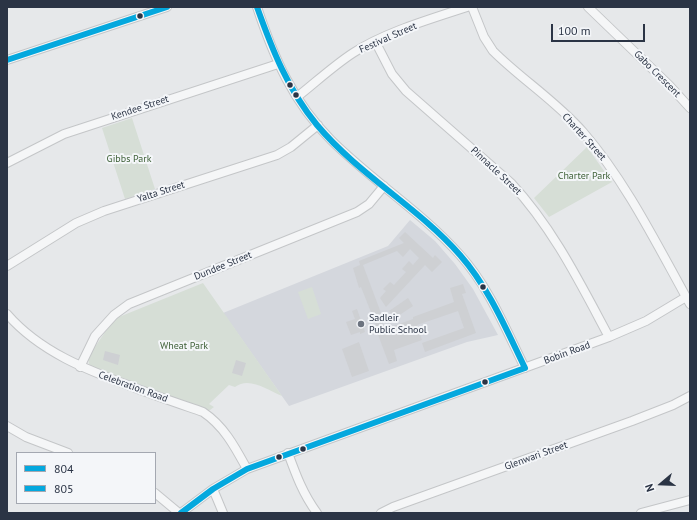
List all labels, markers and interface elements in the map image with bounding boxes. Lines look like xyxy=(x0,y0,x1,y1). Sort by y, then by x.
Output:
unlabelled marker xyxy=(135,11,145,21)
scale bar xyxy=(553,16,647,42)
street label: Festival Street xyxy=(357,20,419,56)
text: 100 m xyxy=(558,23,591,38)
street label: Gabo Crescent xyxy=(631,48,683,100)
unlabelled marker xyxy=(285,80,295,90)
unlabelled marker xyxy=(291,90,301,100)
street label: Kendee Street xyxy=(110,93,170,123)
street label: Charter Street xyxy=(560,111,608,163)
street label: Pinnacle Street xyxy=(468,144,524,198)
park label: Gibbs Park xyxy=(107,153,151,165)
park label: Charter Park xyxy=(558,170,610,182)
street label: Yalta Street xyxy=(136,179,186,205)
street label: Dundee Street xyxy=(192,249,254,283)
unlabelled marker xyxy=(478,282,488,292)
place label: Sadleir Public School xyxy=(369,312,427,336)
marker: Sadleir Public School xyxy=(356,319,366,329)
street label: Bobin Road xyxy=(542,339,592,367)
park label: Wheat Park xyxy=(160,340,208,352)
street label: Celebration Road xyxy=(97,369,169,405)
unlabelled marker xyxy=(480,377,490,387)
street label: Glenwari Street xyxy=(503,439,569,473)
unlabelled marker xyxy=(298,444,308,454)
legend xyxy=(16,452,156,504)
unlabelled marker xyxy=(274,452,284,462)
text: 804 xyxy=(54,461,74,476)
north arrow xyxy=(641,464,681,504)
text: 805 xyxy=(54,481,74,496)
text: N xyxy=(642,482,657,494)

